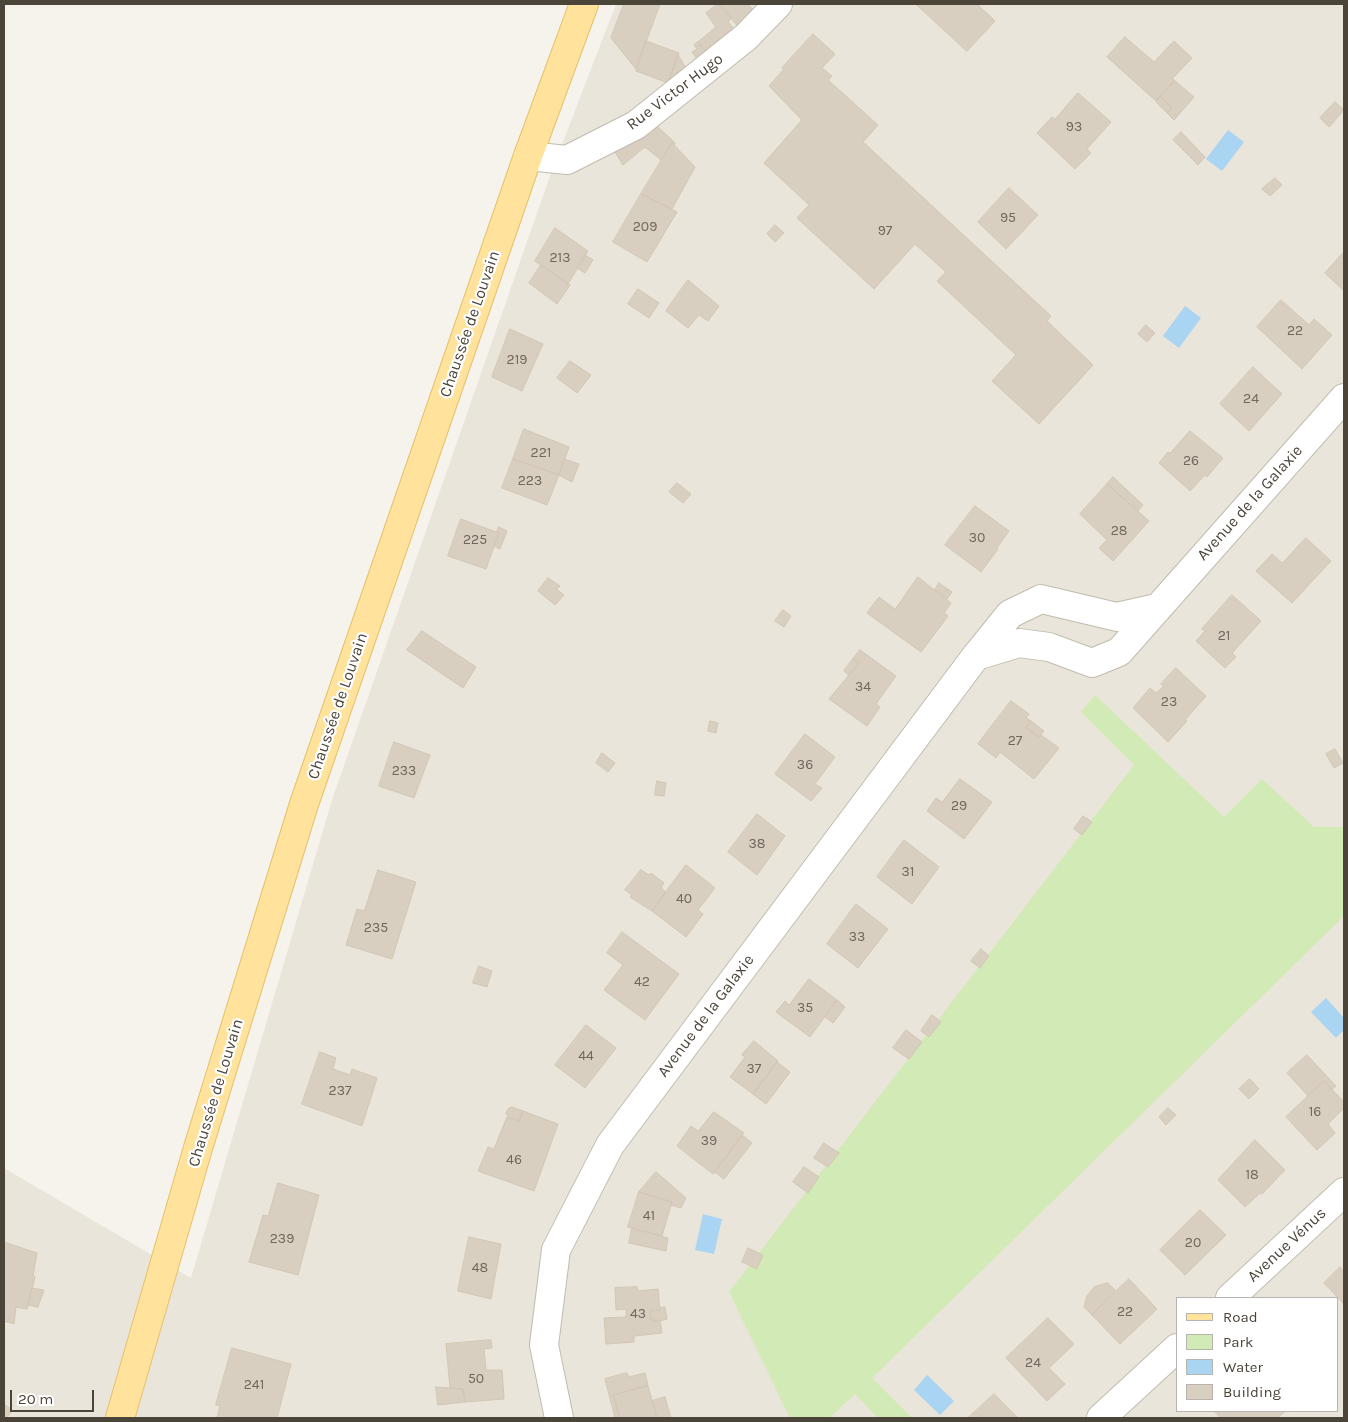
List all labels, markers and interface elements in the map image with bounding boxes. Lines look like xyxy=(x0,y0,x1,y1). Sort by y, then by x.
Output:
street label: Rue Victor Hugo xyxy=(623,49,727,135)
house number: 93 xyxy=(1066,119,1082,135)
house number: 95 xyxy=(1000,210,1016,226)
house number: 209 xyxy=(633,219,657,235)
house number: 97 xyxy=(878,223,892,239)
street label: Chaussée de Louvain xyxy=(436,248,504,400)
house number: 213 xyxy=(549,250,571,266)
house number: 22 xyxy=(1287,323,1303,339)
house number: 219 xyxy=(507,352,527,368)
house number: 24 xyxy=(1243,391,1259,407)
street label: Avenue de la Galaxie xyxy=(1193,441,1307,565)
house number: 221 xyxy=(531,445,551,461)
house number: 26 xyxy=(1183,453,1199,469)
house number: 223 xyxy=(518,473,542,489)
house number: 28 xyxy=(1111,523,1127,539)
house number: 30 xyxy=(969,530,985,546)
house number: 225 xyxy=(463,532,487,548)
house number: 21 xyxy=(1218,628,1230,644)
street label: Chaussée de Louvain xyxy=(304,630,372,782)
house number: 34 xyxy=(855,679,871,695)
house number: 23 xyxy=(1161,694,1177,710)
house number: 27 xyxy=(1008,733,1022,749)
house number: 36 xyxy=(797,757,813,773)
house number: 233 xyxy=(392,763,416,779)
house number: 29 xyxy=(951,798,967,814)
house number: 38 xyxy=(749,836,765,852)
house number: 31 xyxy=(902,864,914,880)
house number: 40 xyxy=(676,891,692,907)
house number: 235 xyxy=(364,920,388,936)
house number: 33 xyxy=(849,929,865,945)
street label: Avenue de la Galaxie xyxy=(654,951,758,1081)
house number: 42 xyxy=(634,974,650,990)
house number: 35 xyxy=(797,1000,813,1016)
street label: Chaussée de Louvain xyxy=(184,1017,248,1169)
house number: 44 xyxy=(578,1048,594,1064)
house number: 37 xyxy=(747,1061,761,1077)
house number: 237 xyxy=(329,1083,351,1099)
house number: 16 xyxy=(1309,1104,1321,1120)
house number: 39 xyxy=(701,1133,717,1149)
house number: 46 xyxy=(506,1152,522,1168)
house number: 18 xyxy=(1245,1167,1259,1183)
street label: Avenue Vénus xyxy=(1244,1204,1330,1286)
house number: 41 xyxy=(643,1208,655,1224)
house number: 239 xyxy=(270,1231,294,1247)
house number: 20 xyxy=(1185,1235,1201,1251)
house number: 48 xyxy=(472,1260,488,1276)
legend xyxy=(1176,1297,1338,1412)
house number: 22 xyxy=(1117,1304,1133,1320)
house number: 43 xyxy=(630,1306,646,1322)
text: Road xyxy=(1223,1308,1258,1326)
text: Park xyxy=(1223,1333,1253,1351)
house number: 24 xyxy=(1025,1355,1041,1371)
text: Water xyxy=(1223,1358,1263,1376)
house number: 50 xyxy=(468,1371,484,1387)
house number: 241 xyxy=(244,1377,264,1393)
scale bar xyxy=(12,1380,96,1412)
text: Building xyxy=(1223,1383,1281,1401)
text: 20 m xyxy=(18,1390,53,1408)

